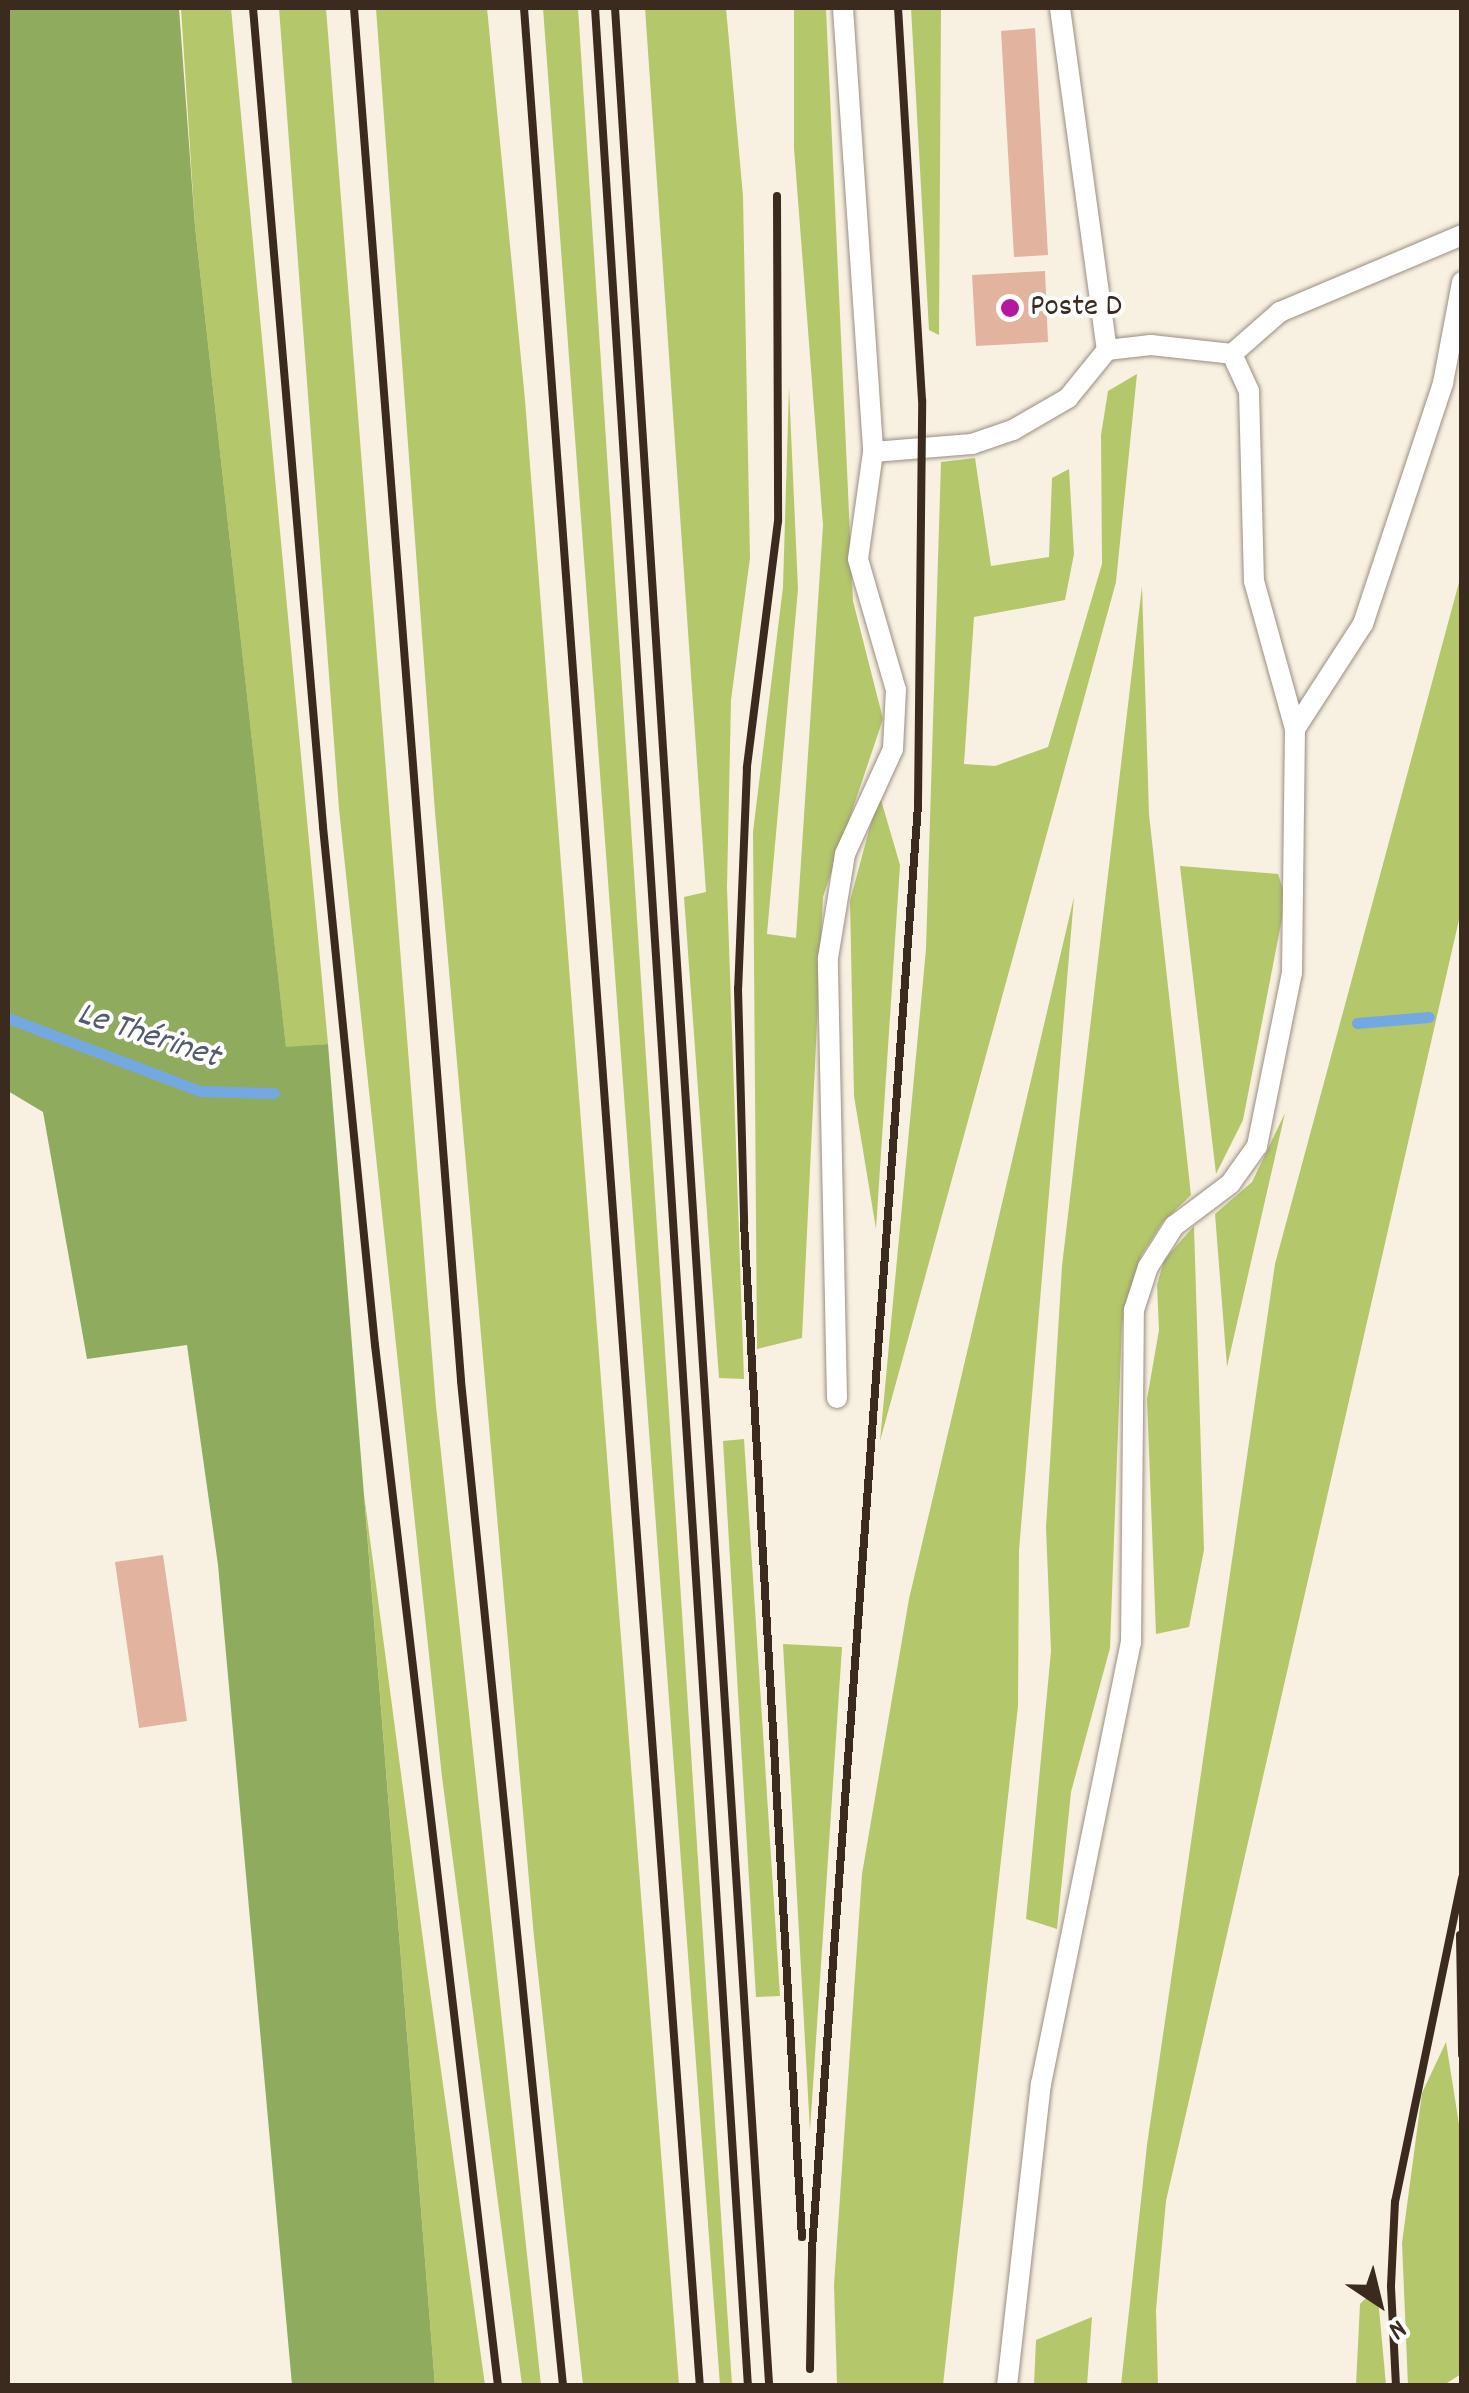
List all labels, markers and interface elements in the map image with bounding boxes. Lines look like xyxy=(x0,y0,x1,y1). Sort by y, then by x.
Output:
place label: Poste D xyxy=(1030,289,1122,327)
marker: Poste D xyxy=(999,297,1021,319)
water label: Le Thérinet xyxy=(72,994,224,1080)
north arrow xyxy=(1329,2253,1429,2353)
text: N xyxy=(1379,2307,1413,2348)

